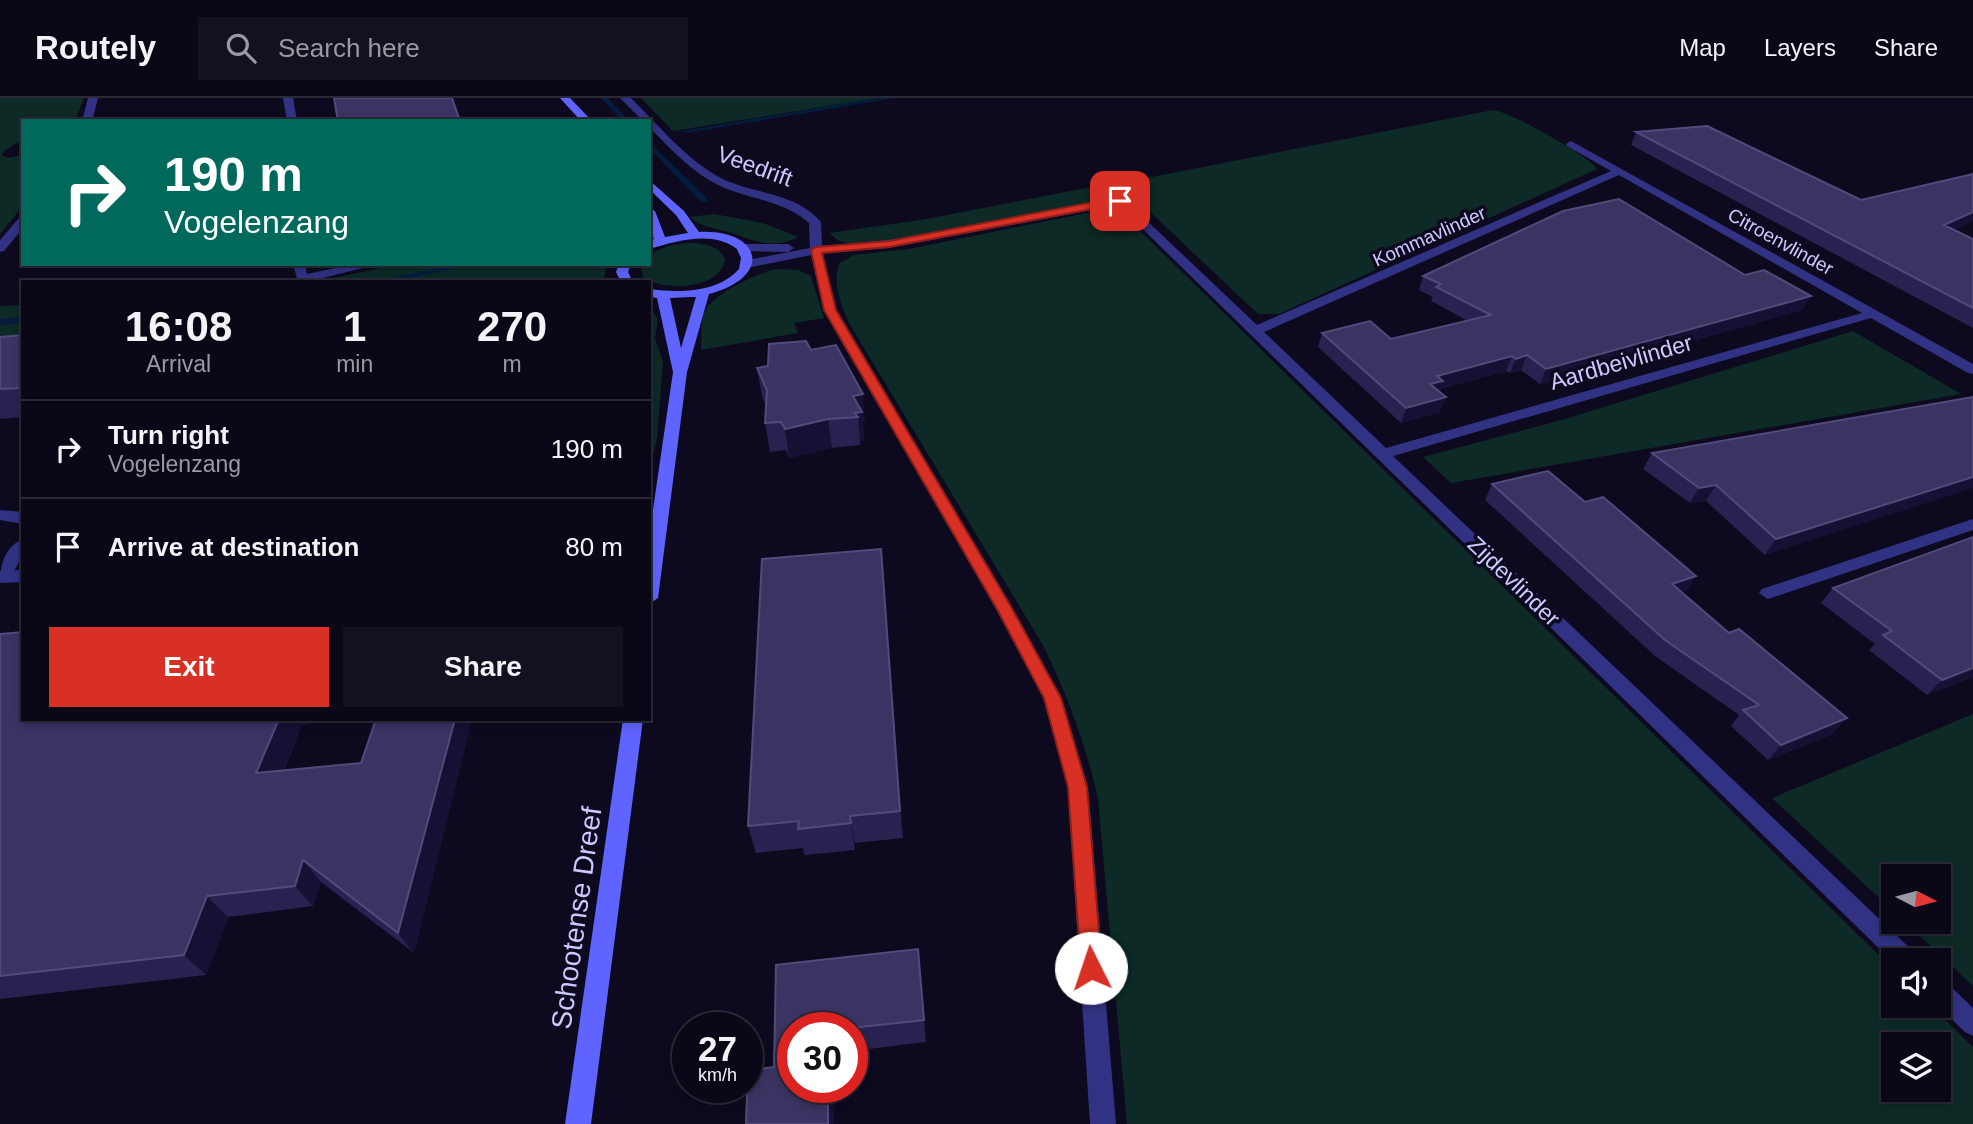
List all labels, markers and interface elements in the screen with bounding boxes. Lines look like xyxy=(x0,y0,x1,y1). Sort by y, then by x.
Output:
search box xyxy=(198,17,688,80)
text: Routely xyxy=(35,29,156,66)
icon: search xyxy=(222,29,260,67)
text: Search here xyxy=(278,33,420,63)
text: Map xyxy=(1679,34,1726,61)
text: Layers xyxy=(1764,34,1836,61)
text: Share xyxy=(1874,34,1938,61)
street label: Veedrift xyxy=(714,140,797,192)
icon: right xyxy=(49,147,140,238)
text: 190 m xyxy=(164,147,303,201)
pin xyxy=(1090,171,1150,231)
icon: arrive xyxy=(1101,182,1139,220)
street label: Kommavlinder xyxy=(1369,202,1490,271)
text: Vogelenzang xyxy=(164,204,349,240)
street label: Citroenvlinder xyxy=(1724,204,1838,279)
text: 16:08 xyxy=(125,303,232,350)
text: 1 xyxy=(343,303,366,350)
text: 270 xyxy=(477,303,547,350)
street label: Aardbeivlinder xyxy=(1547,329,1696,395)
text: Arrival xyxy=(146,351,211,377)
text: min xyxy=(336,351,373,377)
text: m xyxy=(503,351,522,377)
text: Turn right xyxy=(108,420,229,450)
icon: right xyxy=(49,430,87,468)
text: 190 m xyxy=(551,434,623,464)
text: Vogelenzang xyxy=(108,451,241,477)
icon: arrive xyxy=(49,528,87,566)
street label: Zijdevlinder xyxy=(1463,531,1566,631)
text: Arrive at destination xyxy=(108,532,359,562)
text: 80 m xyxy=(565,532,623,562)
button: Exit xyxy=(49,627,329,707)
button: Share xyxy=(343,627,623,707)
street label: Schootense Dreef xyxy=(546,805,607,1031)
north arrow xyxy=(1881,864,1951,934)
map controls xyxy=(1881,864,1951,1102)
position arrow xyxy=(1054,931,1128,1005)
button: sound xyxy=(1881,948,1951,1018)
speed limit sign: 30 xyxy=(777,1012,868,1103)
text: 27 xyxy=(698,1029,737,1068)
button: layers xyxy=(1881,1032,1951,1102)
text: km/h xyxy=(698,1065,737,1085)

